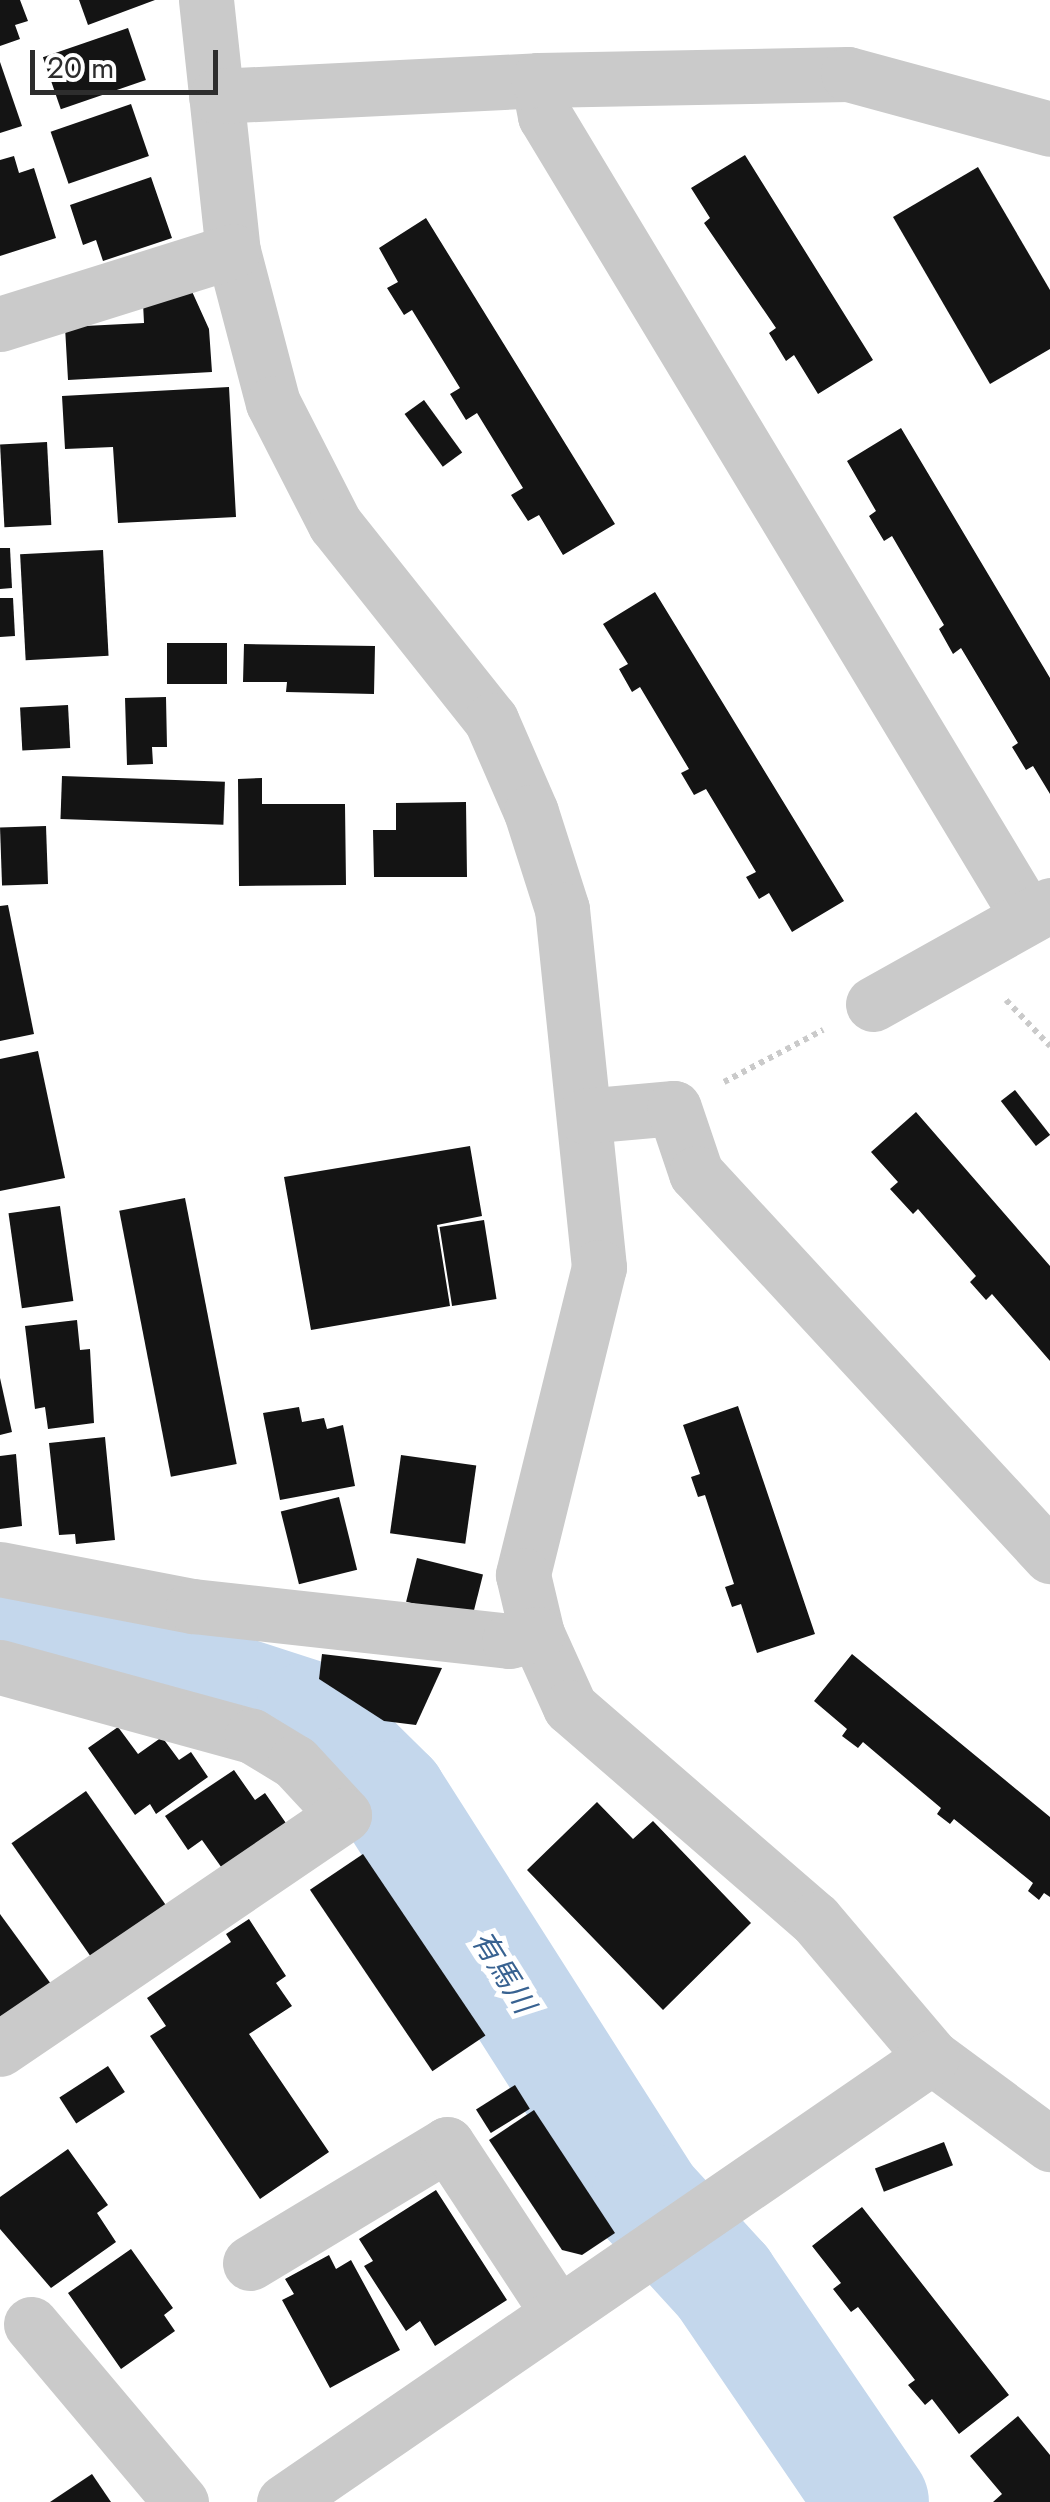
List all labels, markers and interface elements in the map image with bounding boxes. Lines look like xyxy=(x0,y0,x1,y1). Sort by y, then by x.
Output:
scale bar xyxy=(35,30,222,92)
text: 20 m xyxy=(47,46,114,89)
water label: 有馬川 xyxy=(464,1924,542,2020)

